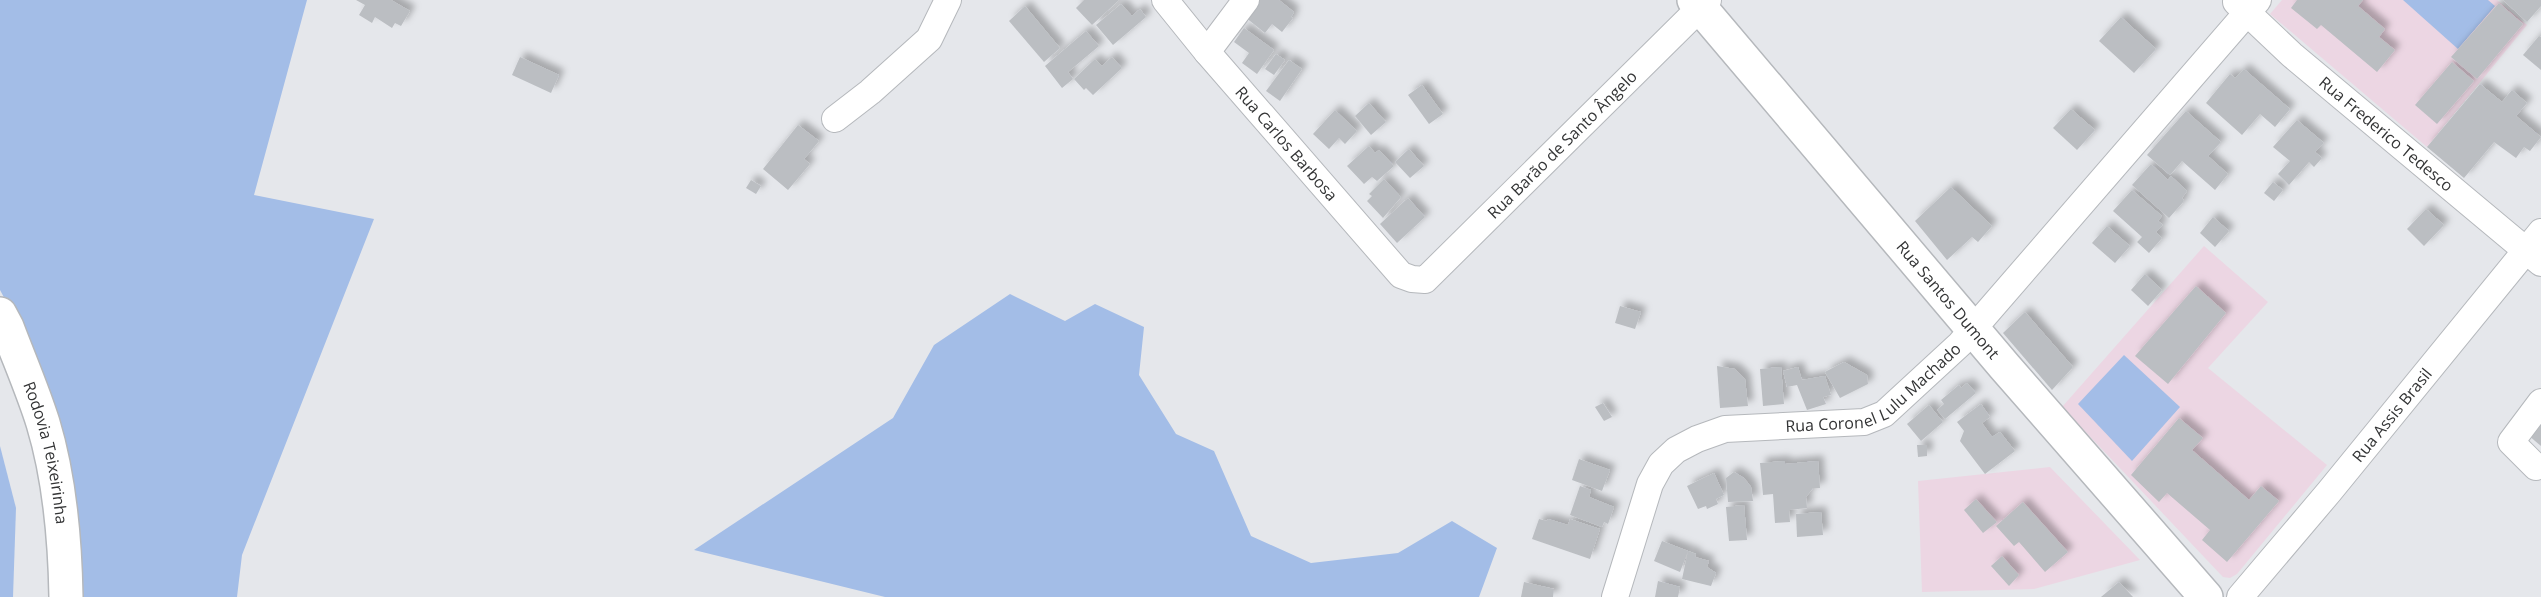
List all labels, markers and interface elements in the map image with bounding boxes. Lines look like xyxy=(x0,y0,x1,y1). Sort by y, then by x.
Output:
street label: Rua Barão de Santo Ângelo xyxy=(1482,65,1642,223)
street label: Rua Frederico Tedesco xyxy=(2314,71,2458,196)
street label: Rua Carlos Barbosa xyxy=(1230,81,1343,205)
street label: Rua Santos Dumont xyxy=(1892,236,2005,364)
street label: Rua Coronel Lulu Machado xyxy=(1785,338,1965,437)
street label: Rua Assis Brasil xyxy=(2347,363,2437,467)
street label: Rodovia Teixeirinha xyxy=(18,378,73,525)

